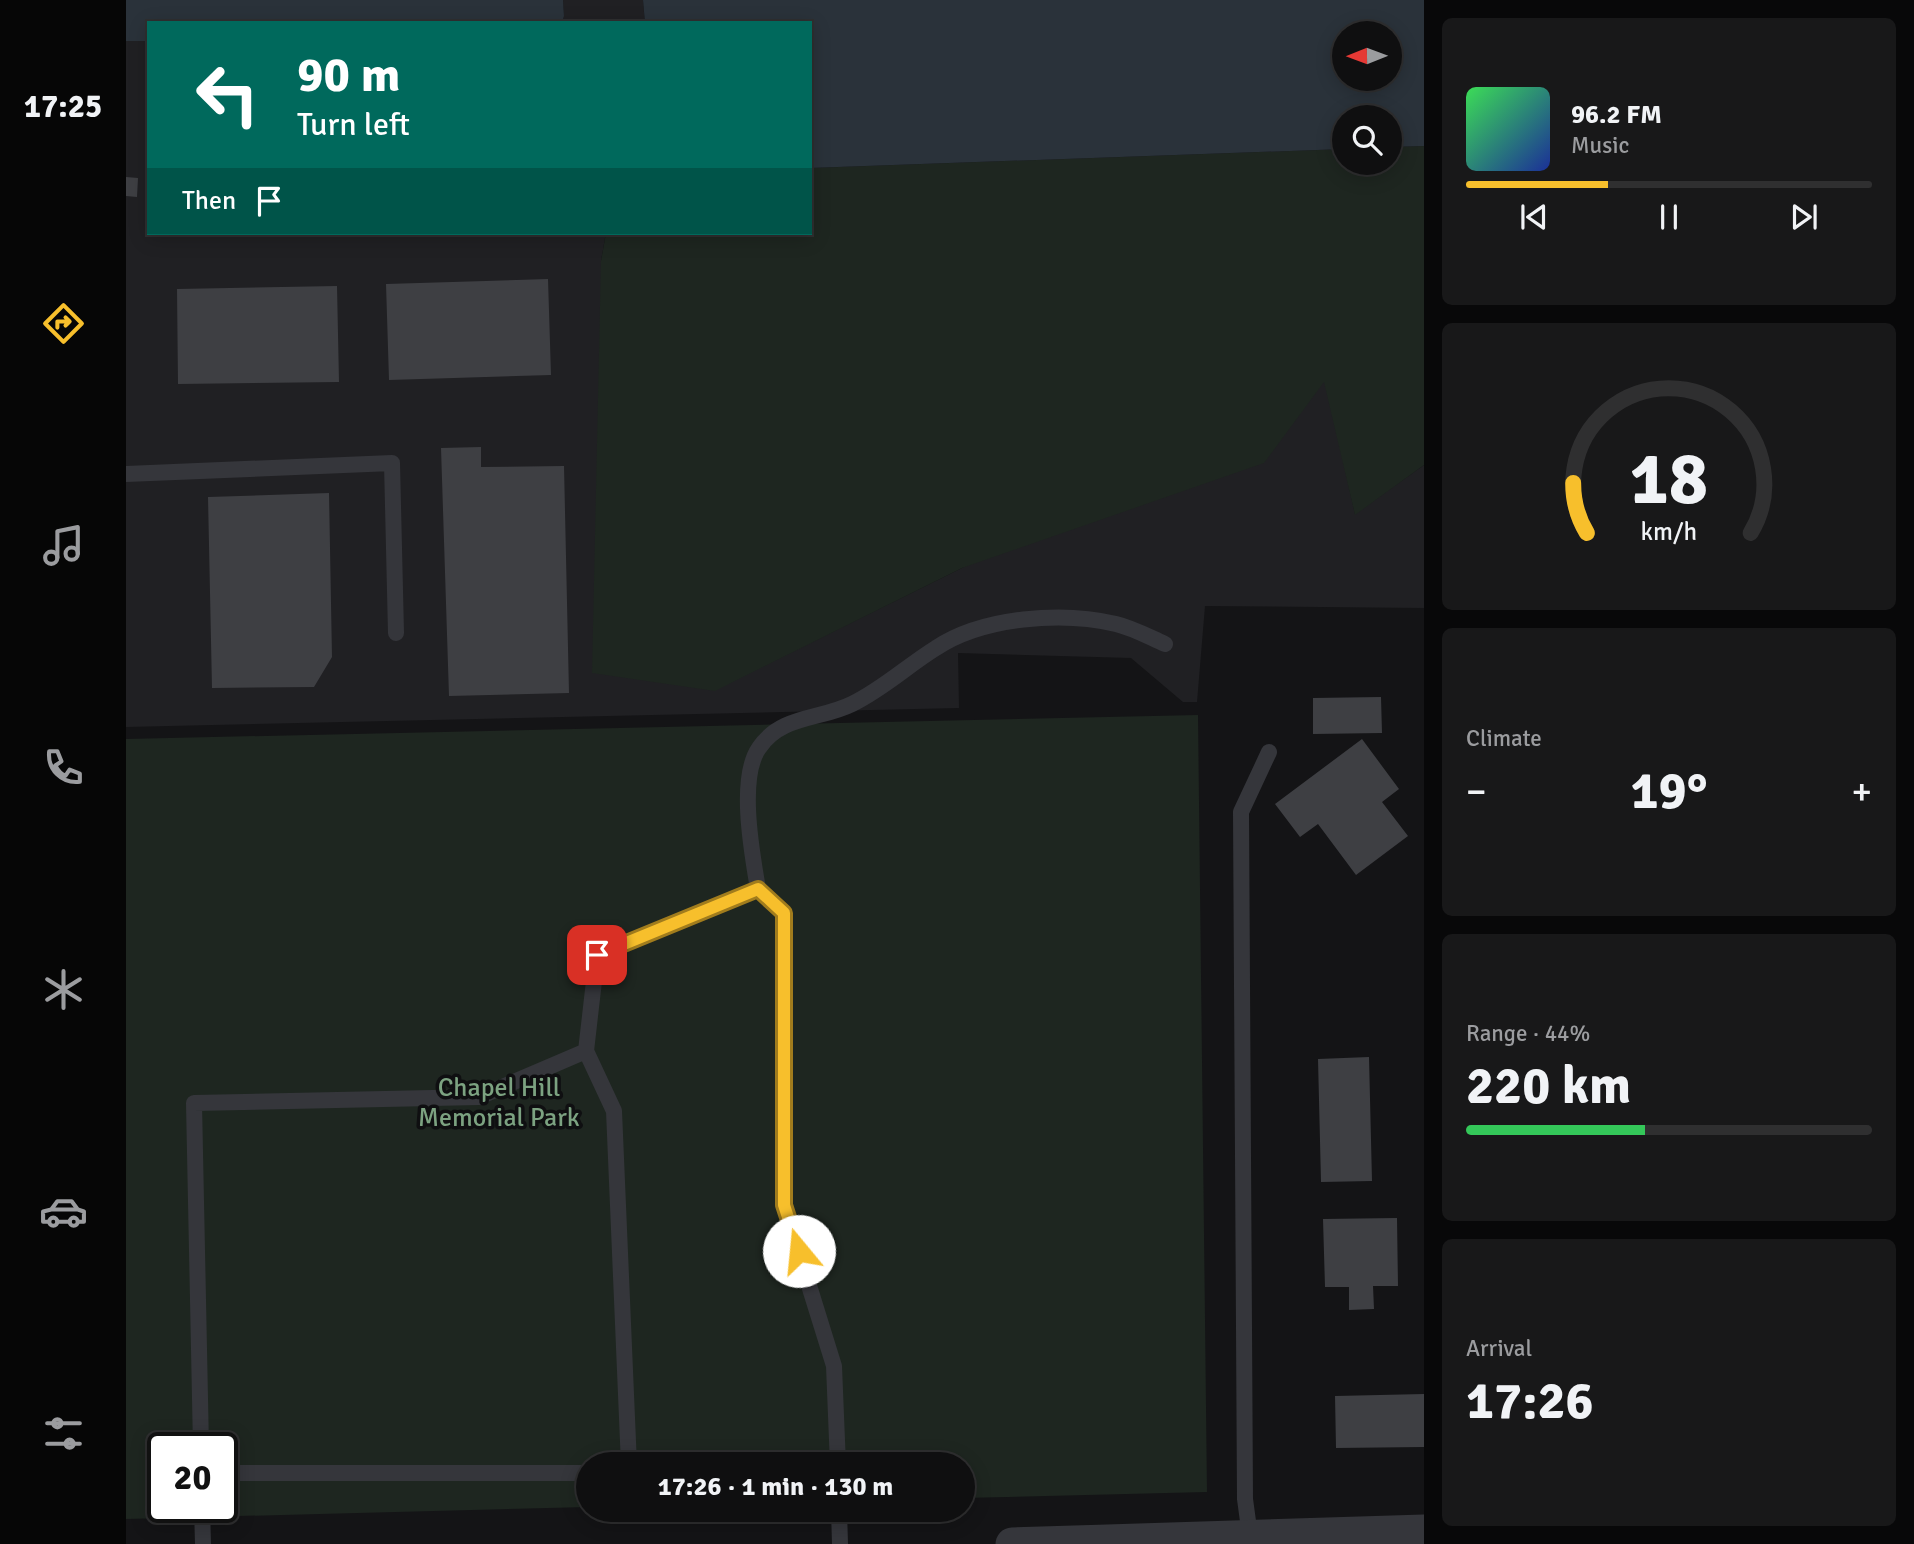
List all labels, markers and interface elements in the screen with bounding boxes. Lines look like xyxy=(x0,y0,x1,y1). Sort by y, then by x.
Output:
north arrow xyxy=(1332,21,1402,91)
map controls xyxy=(1332,21,1402,175)
text: 90 m xyxy=(297,45,400,105)
icon: left xyxy=(182,49,273,140)
text: 17:25 xyxy=(24,87,102,126)
text: 96.2 FM xyxy=(1571,99,1662,131)
text: Turn left xyxy=(297,105,410,144)
button: search xyxy=(1332,105,1402,175)
text: Music xyxy=(1571,131,1629,160)
icon: arrive xyxy=(250,182,288,220)
text: Then xyxy=(182,185,236,217)
icon: previous xyxy=(1515,198,1553,236)
icon: pause xyxy=(1650,198,1688,236)
icon: next xyxy=(1785,198,1823,236)
icon: directions xyxy=(39,299,88,348)
text: 18 xyxy=(1630,435,1708,524)
text: km/h xyxy=(1641,516,1697,547)
icon: music xyxy=(39,521,88,570)
text: Climate xyxy=(1466,724,1542,753)
icon: phone xyxy=(39,743,88,792)
text: 19° xyxy=(1631,759,1707,823)
text: − xyxy=(1466,768,1487,815)
text: + xyxy=(1851,768,1872,815)
pin xyxy=(567,925,627,985)
icon: arrive xyxy=(578,936,616,974)
icon: climate xyxy=(39,965,88,1014)
text: Range · 44% xyxy=(1466,1019,1590,1048)
text: 220 km xyxy=(1466,1054,1631,1118)
park label: Chapel Hill Memorial Park xyxy=(418,1072,580,1134)
icon: car xyxy=(39,1187,88,1236)
position arrow xyxy=(762,1214,836,1288)
text: Arrival xyxy=(1466,1334,1532,1363)
text: 17:26 xyxy=(1466,1369,1594,1433)
icon: filters xyxy=(39,1409,88,1458)
speed limit sign: 20 xyxy=(147,1432,238,1523)
text: 17:26 · 1 min · 130 m xyxy=(658,1471,893,1503)

